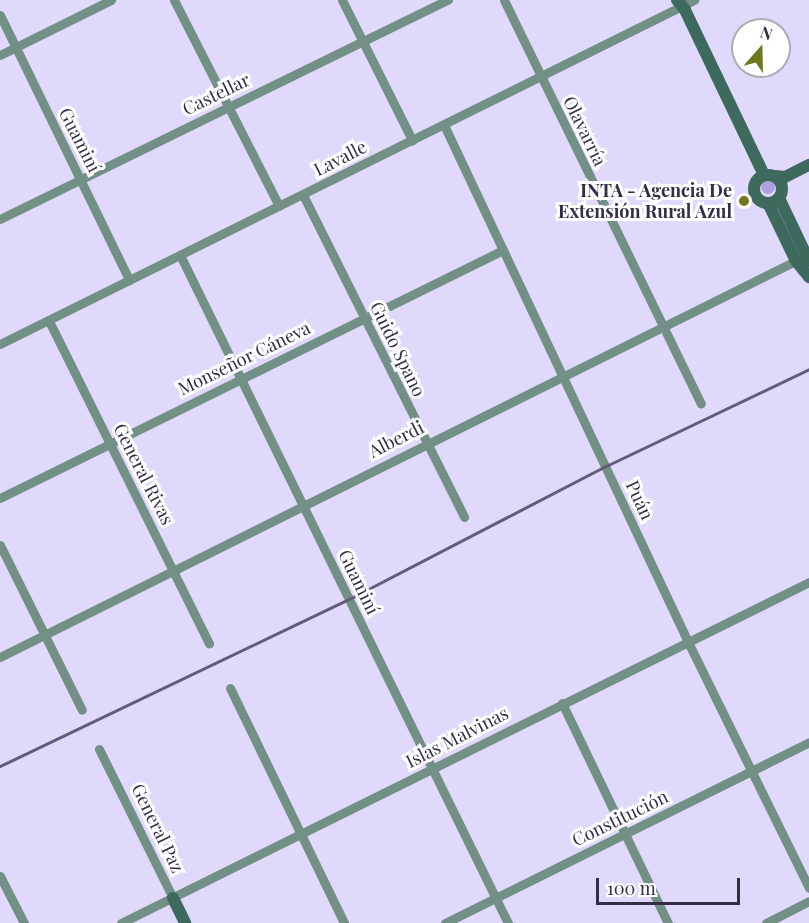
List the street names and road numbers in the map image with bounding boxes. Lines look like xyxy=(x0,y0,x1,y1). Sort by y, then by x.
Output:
street label: Castellar xyxy=(179,68,253,120)
street label: Olavarría xyxy=(559,93,611,169)
street label: Guaminí xyxy=(55,104,105,176)
street label: Lavalle xyxy=(310,136,370,180)
street label: Guido Spano xyxy=(366,298,430,400)
street label: Monseñor Cáneva xyxy=(174,317,314,399)
street label: Alberdi xyxy=(365,416,427,462)
street label: General Rivas xyxy=(109,420,179,528)
street label: Puán xyxy=(622,477,658,523)
street label: Guaminí xyxy=(334,546,384,618)
street label: Islas Malvinas xyxy=(402,702,512,772)
street label: General Paz xyxy=(127,780,189,876)
street label: Constitución xyxy=(568,785,672,851)

